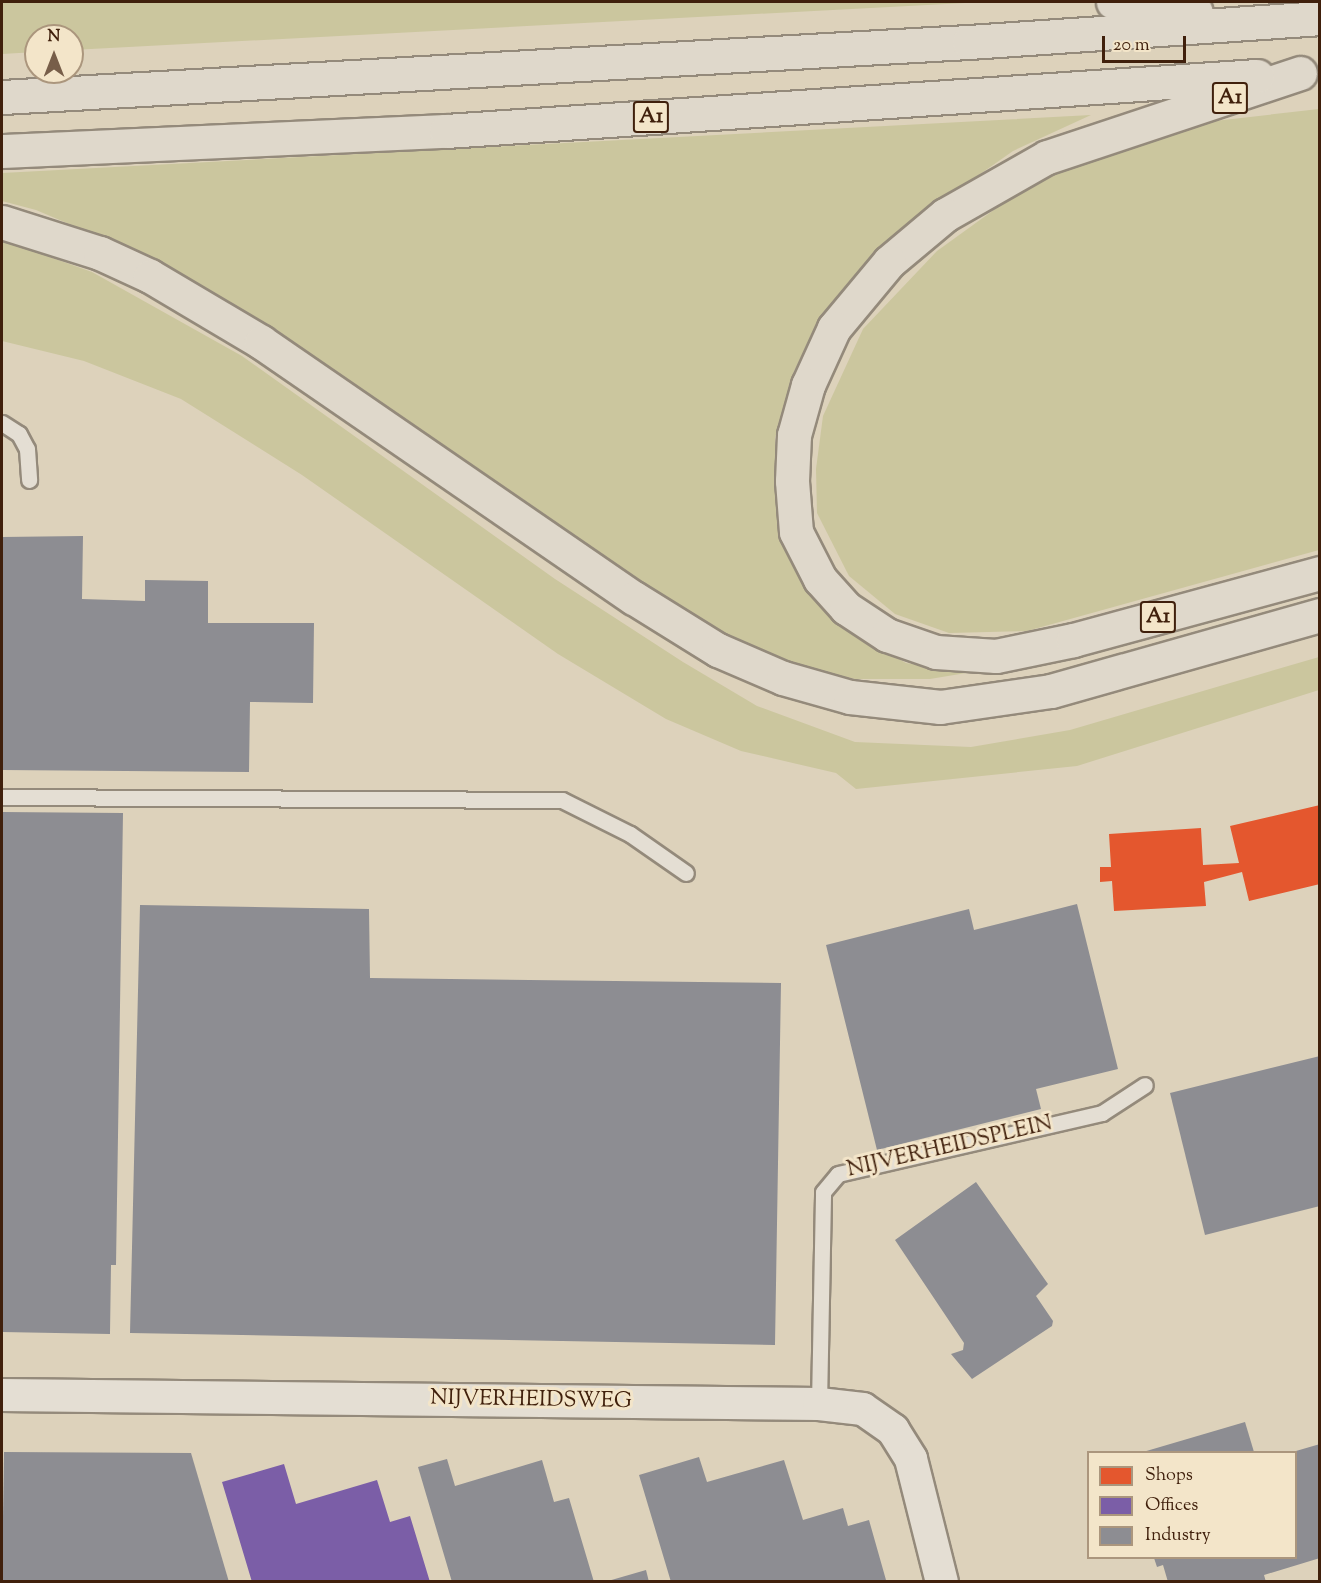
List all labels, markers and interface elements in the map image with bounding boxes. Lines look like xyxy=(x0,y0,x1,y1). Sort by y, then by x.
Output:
north arrow xyxy=(24,24,84,84)
scale bar xyxy=(1105,24,1189,62)
text: N xyxy=(48,26,60,49)
text: 20 m xyxy=(1113,33,1150,59)
road number: A1 xyxy=(1210,80,1250,116)
road number: A1 xyxy=(632,99,670,135)
road number: A1 xyxy=(1138,599,1178,635)
street label: NIJVERHEIDSPLEIN xyxy=(845,1111,1055,1185)
street label: NIJVERHEIDSWEG xyxy=(430,1386,632,1416)
legend xyxy=(1087,1451,1297,1559)
text: Shops xyxy=(1145,1463,1193,1489)
text: Offices xyxy=(1145,1493,1198,1519)
text: Industry xyxy=(1145,1523,1211,1549)

